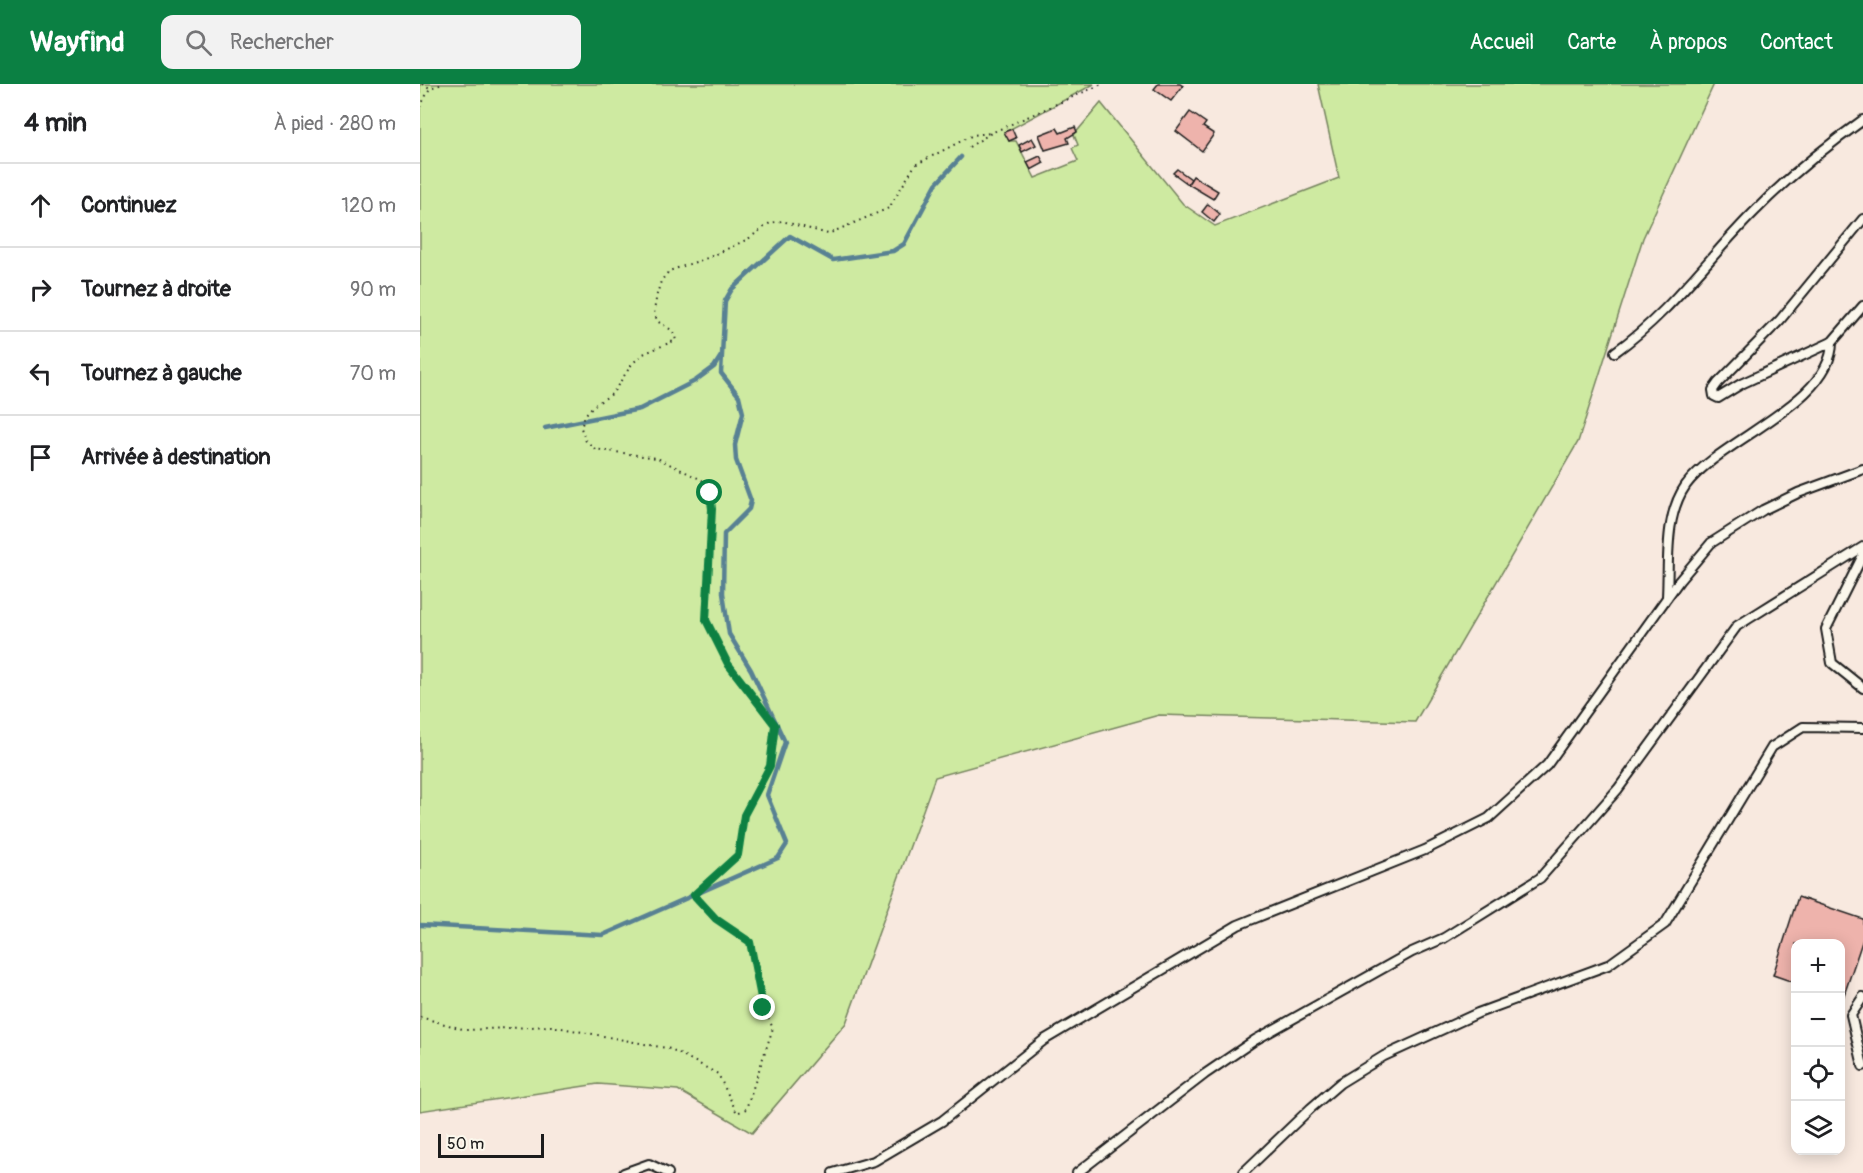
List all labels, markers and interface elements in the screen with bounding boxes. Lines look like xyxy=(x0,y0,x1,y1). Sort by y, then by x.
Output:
search box xyxy=(161,15,581,69)
text: Wayfind xyxy=(30,25,125,60)
icon: search xyxy=(182,26,215,59)
text: Rechercher xyxy=(230,28,334,56)
text: Accueil xyxy=(1470,29,1534,56)
text: Carte xyxy=(1567,29,1616,56)
text: À propos xyxy=(1649,29,1727,56)
text: Contact xyxy=(1760,29,1833,56)
text: 4 min xyxy=(24,107,87,139)
text: À pied · 280 m xyxy=(273,111,396,136)
icon: ahead xyxy=(24,189,57,222)
text: Continuez xyxy=(81,191,177,219)
text: 120 m xyxy=(341,193,396,218)
icon: right xyxy=(24,273,57,306)
text: Tournez à droite xyxy=(81,275,231,303)
text: 90 m xyxy=(350,277,396,302)
icon: left xyxy=(24,357,57,390)
text: Tournez à gauche xyxy=(81,359,242,387)
text: 70 m xyxy=(350,361,396,386)
icon: arrive xyxy=(24,441,57,474)
text: Arrivée à destination xyxy=(81,443,271,471)
route start xyxy=(696,479,722,505)
map controls xyxy=(1791,939,1845,1155)
button: + xyxy=(1791,939,1845,993)
button: − xyxy=(1791,993,1845,1047)
route end xyxy=(749,994,775,1020)
button: locate xyxy=(1791,1047,1845,1101)
button: layers xyxy=(1791,1101,1845,1155)
scale bar xyxy=(438,1131,544,1158)
text: 50 m xyxy=(447,1134,484,1154)

